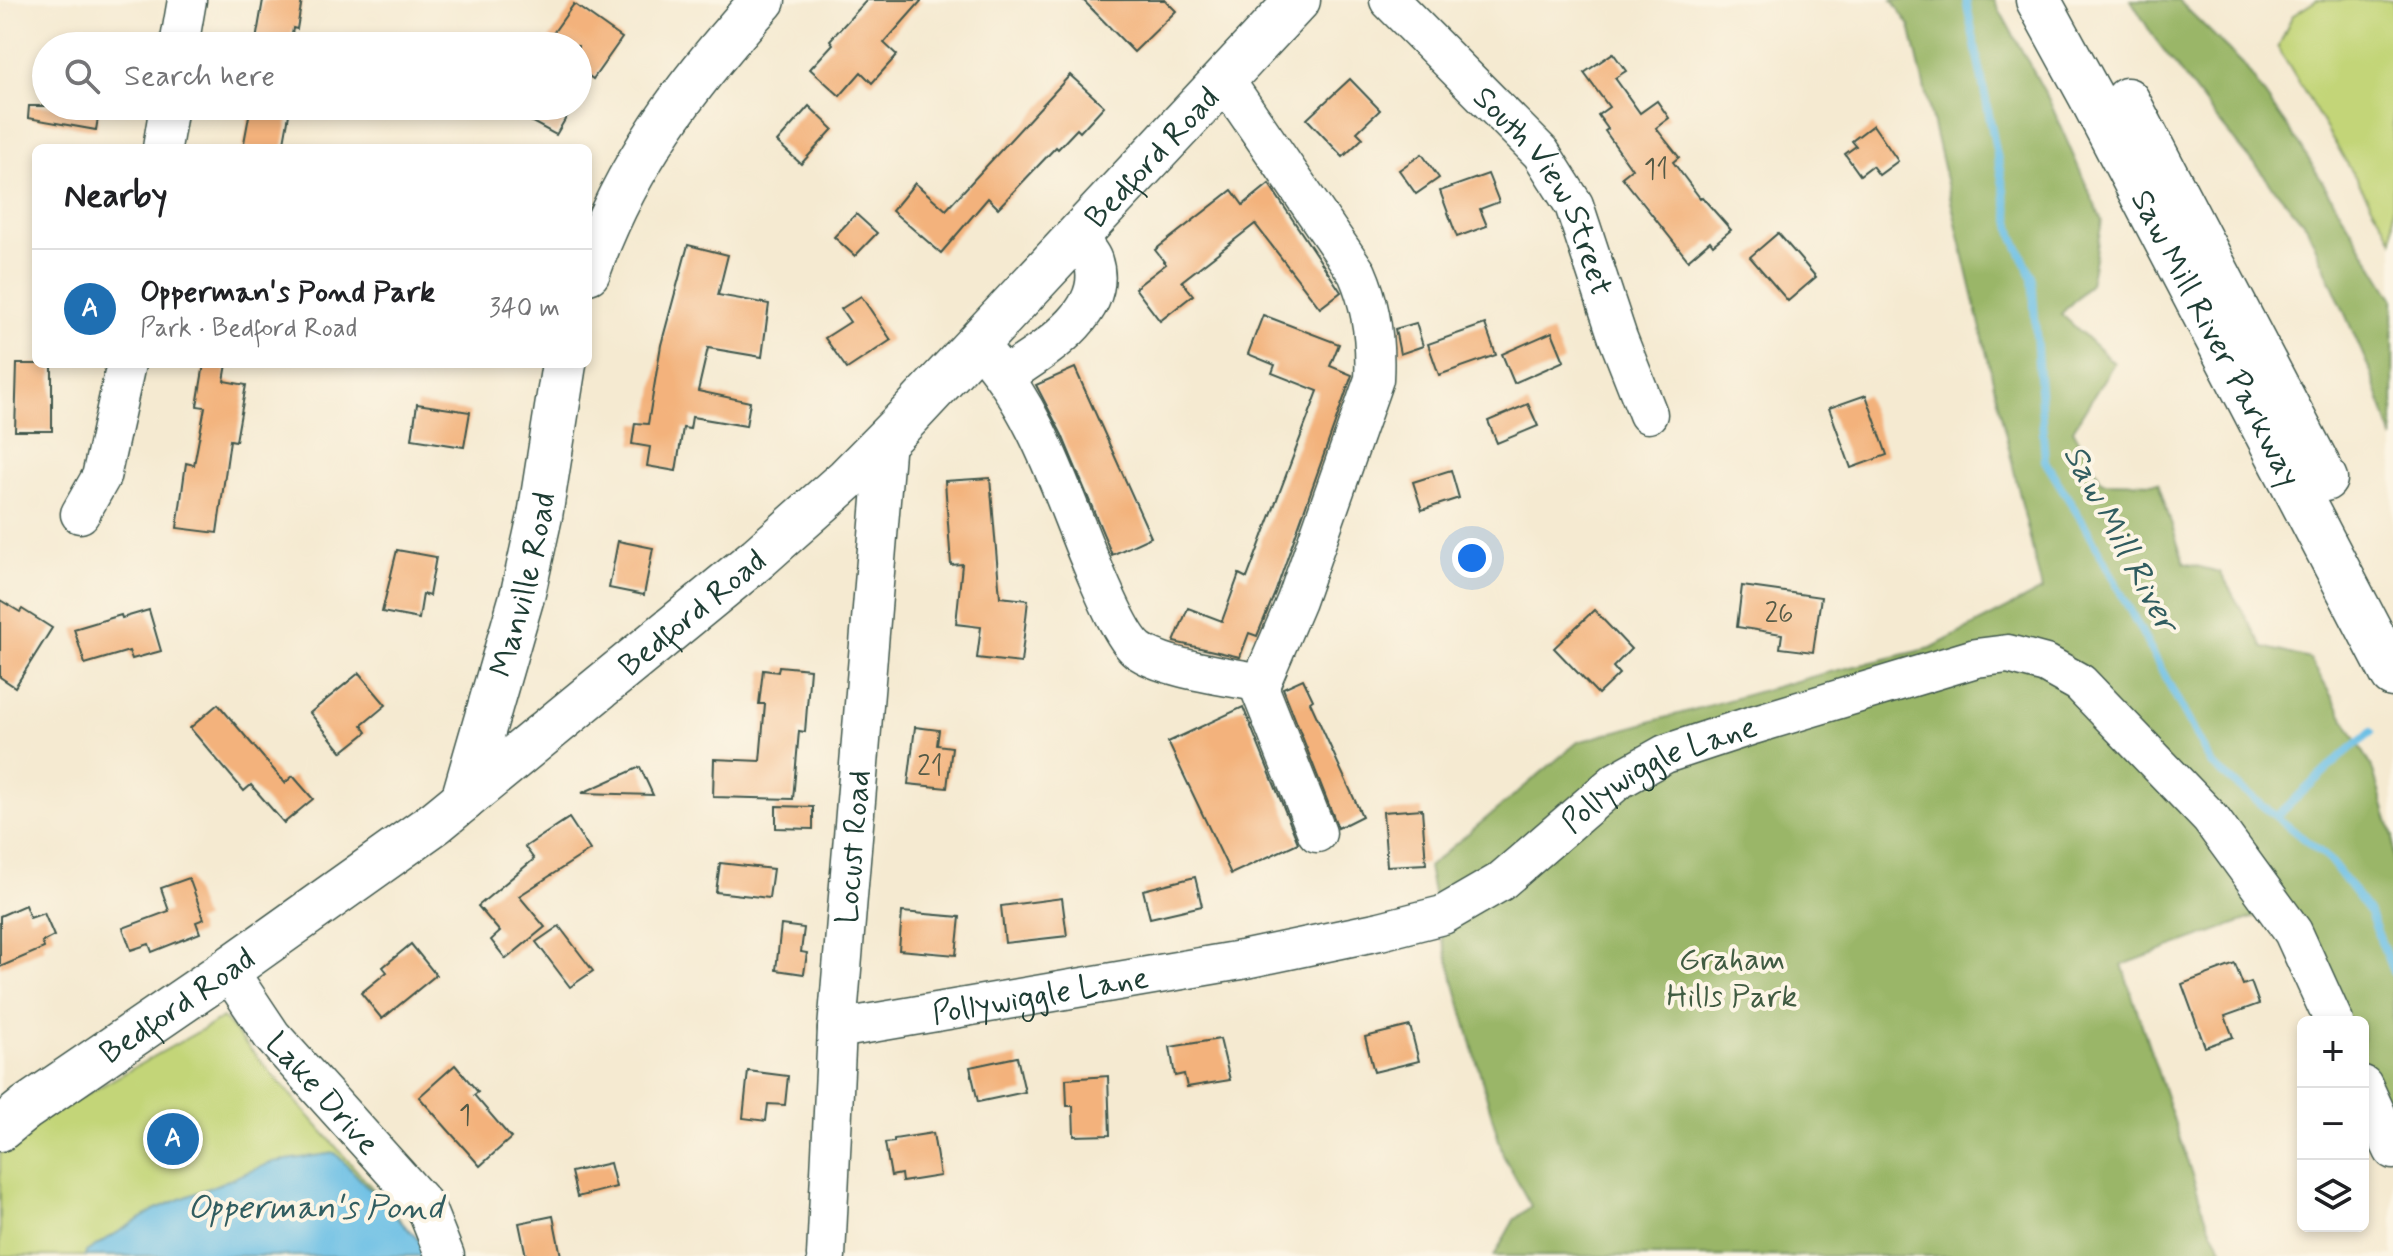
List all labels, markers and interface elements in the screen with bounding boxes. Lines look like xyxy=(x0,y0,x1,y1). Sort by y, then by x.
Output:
search box xyxy=(32,32,592,120)
icon: search xyxy=(60,54,104,98)
text: Search here xyxy=(124,57,275,96)
street label: Bedford Road xyxy=(1076,78,1229,238)
street label: South View Street xyxy=(1463,78,1622,302)
house number: 11 xyxy=(1644,152,1668,189)
text: Nearby xyxy=(64,174,168,219)
street label: Saw Mill River Parkway xyxy=(2120,183,2310,494)
text: Opperman's Pond Park xyxy=(140,273,435,312)
text: A xyxy=(81,292,99,326)
text: 340 m xyxy=(489,292,560,326)
text: Park · Bedford Road xyxy=(140,312,357,346)
water label: Saw Mill River xyxy=(2052,437,2190,644)
street label: Manville Road xyxy=(481,489,566,682)
your location xyxy=(1452,538,1492,578)
street label: Bedford Road xyxy=(610,541,776,687)
house number: 26 xyxy=(1764,596,1794,633)
street label: Pollywiggle Lane xyxy=(1553,706,1762,843)
house number: 21 xyxy=(917,749,943,786)
street label: Locust Road xyxy=(827,769,881,926)
street label: Bedford Road xyxy=(92,938,264,1075)
park label: Graham Hills Park xyxy=(1667,939,1797,1018)
street label: Pollywiggle Lane xyxy=(929,957,1152,1035)
map controls xyxy=(2297,1016,2369,1232)
button: + xyxy=(2297,1016,2369,1088)
street label: Lake Drive xyxy=(255,1024,388,1165)
button: − xyxy=(2297,1088,2369,1160)
house number: 1 xyxy=(459,1098,471,1135)
pin: A xyxy=(147,1109,199,1169)
button: layers xyxy=(2297,1160,2369,1232)
water label: Opperman's Pond xyxy=(187,1186,447,1231)

